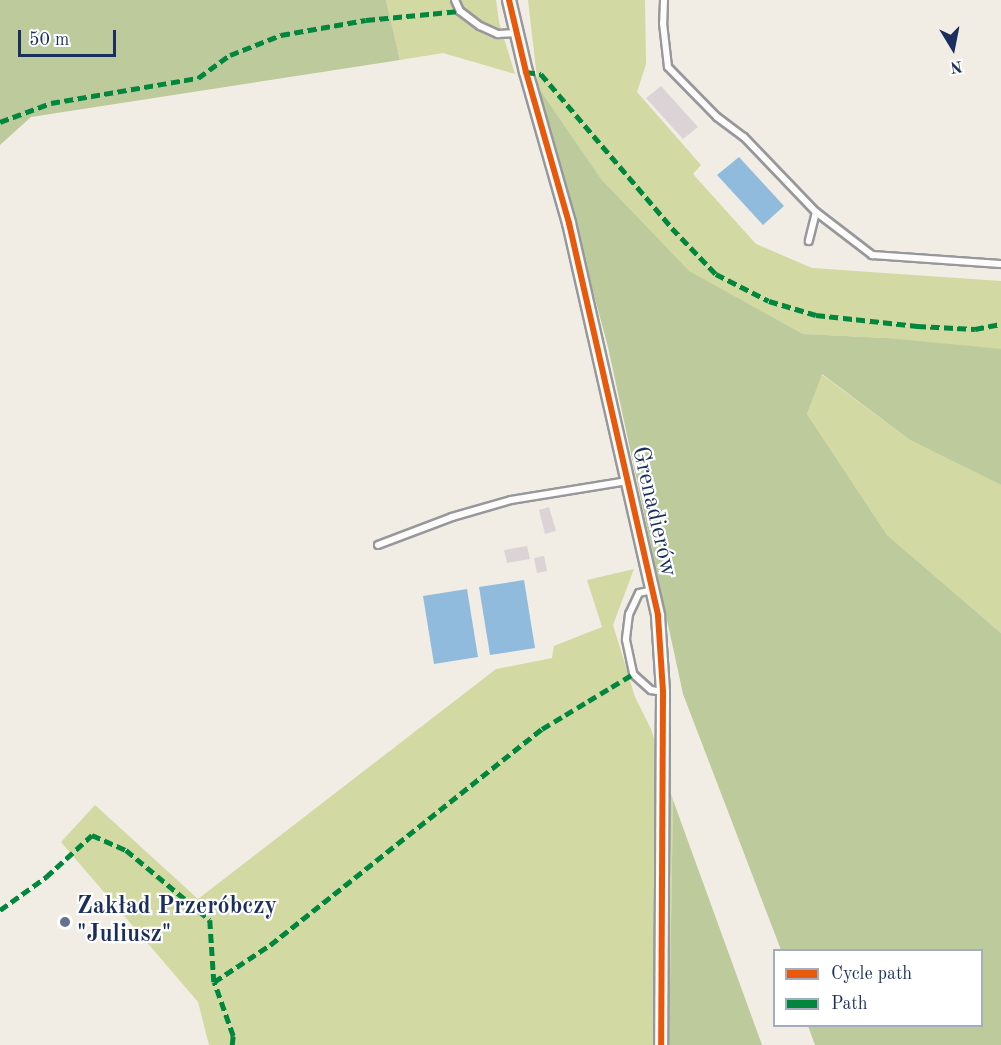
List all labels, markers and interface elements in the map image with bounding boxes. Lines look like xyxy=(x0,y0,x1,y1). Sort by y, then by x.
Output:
scale bar xyxy=(21,18,118,56)
north arrow xyxy=(923,18,983,78)
text: 50 m xyxy=(29,31,69,49)
text: N xyxy=(949,57,964,75)
street label: Grenadierów xyxy=(624,444,682,580)
place label: Zakład Przeróbczy "Juliusz" xyxy=(77,894,277,950)
marker: Zakład Przeróbczy "Juliusz" xyxy=(58,915,72,929)
legend xyxy=(773,949,983,1027)
text: Cycle path xyxy=(831,965,912,983)
text: Path xyxy=(831,995,867,1013)

